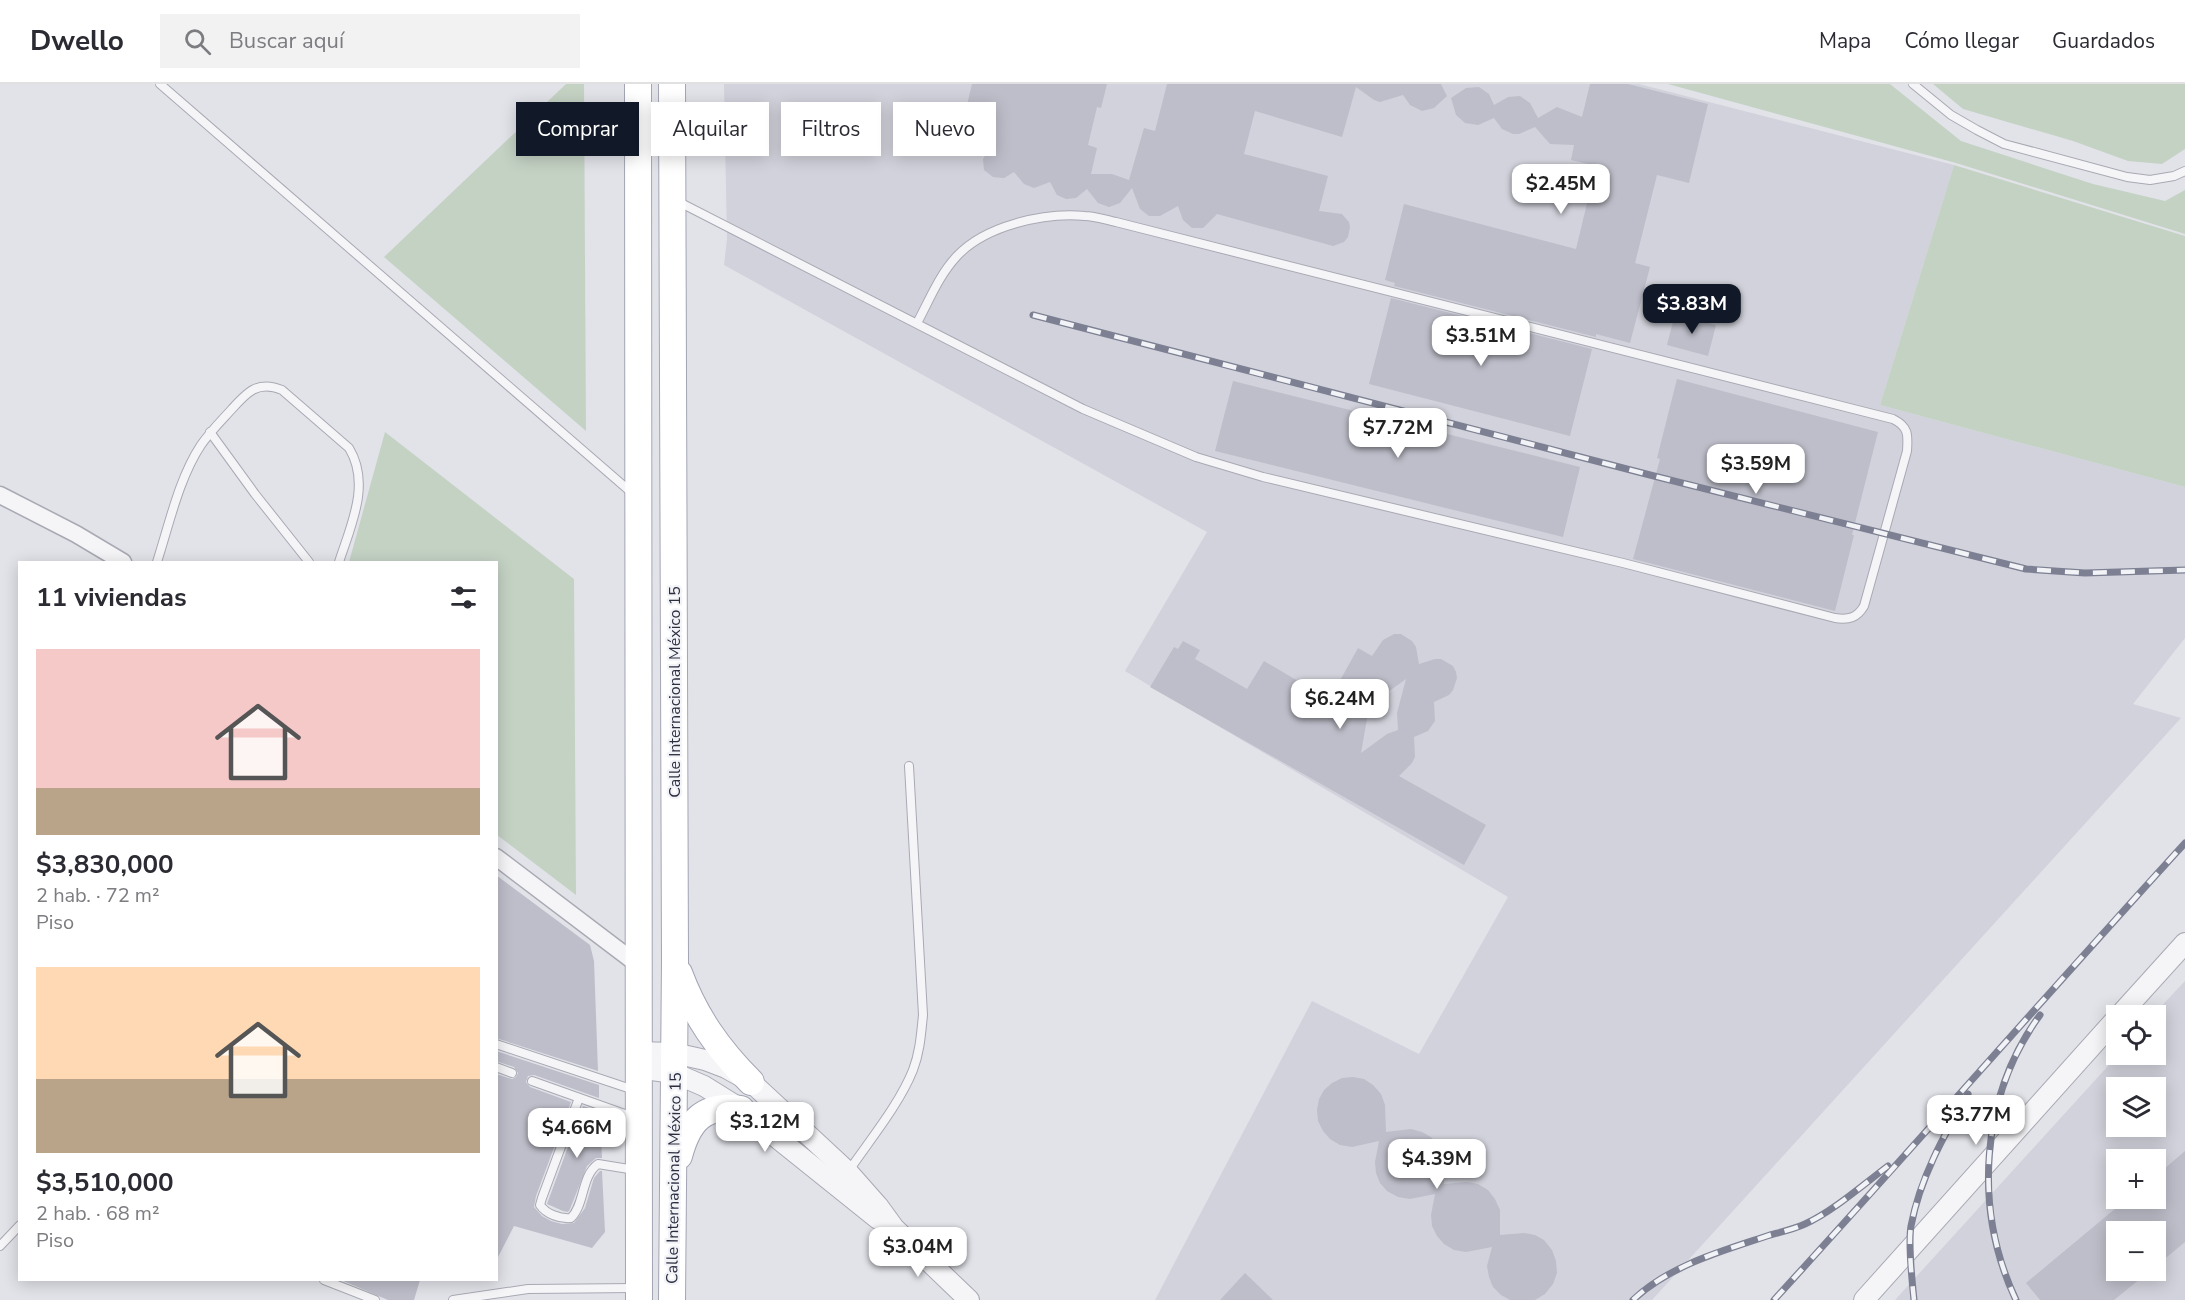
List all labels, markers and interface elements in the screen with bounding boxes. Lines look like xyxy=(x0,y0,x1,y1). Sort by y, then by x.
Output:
search box xyxy=(160,14,580,68)
text: Dwello xyxy=(30,22,124,60)
icon: search xyxy=(181,25,214,58)
text: Buscar aquí xyxy=(229,26,344,56)
text: Mapa xyxy=(1819,27,1871,55)
text: Cómo llegar xyxy=(1904,27,2019,55)
text: Guardados xyxy=(2052,27,2155,55)
chip: Comprar xyxy=(516,102,639,156)
chip: Alquilar xyxy=(651,102,769,156)
chip: Filtros xyxy=(781,102,881,156)
chip: Nuevo xyxy=(893,102,996,156)
pin: $2.45M xyxy=(1512,164,1610,215)
text: $2.45M xyxy=(1526,170,1596,197)
pin: $3.83M xyxy=(1643,284,1741,335)
text: $3.83M xyxy=(1657,290,1727,317)
pin: $3.51M xyxy=(1432,316,1530,367)
text: $3.51M xyxy=(1446,322,1516,349)
pin: $7.72M xyxy=(1349,408,1447,459)
text: $7.72M xyxy=(1363,414,1433,441)
pin: $3.59M xyxy=(1707,444,1805,495)
text: $3.59M xyxy=(1721,450,1791,477)
text: 11 viviendas xyxy=(36,580,187,615)
icon: filters xyxy=(447,581,480,614)
street label: Calle Internacional México 15 xyxy=(664,586,686,798)
pin: $6.24M xyxy=(1291,679,1389,730)
text: $6.24M xyxy=(1305,685,1375,712)
icon: home xyxy=(204,688,312,796)
text: $3,830,000 xyxy=(36,847,174,882)
text: 2 hab. · 72 m² xyxy=(36,882,160,909)
text: Piso xyxy=(36,909,74,936)
map controls xyxy=(2106,1005,2166,1281)
button: locate xyxy=(2106,1005,2166,1065)
icon: home xyxy=(204,1006,312,1114)
street label: Calle Internacional México 15 xyxy=(661,1072,687,1284)
button: layers xyxy=(2106,1077,2166,1137)
pin: $3.77M xyxy=(1927,1095,2025,1146)
text: $3.77M xyxy=(1941,1101,2011,1128)
pin: $3.12M xyxy=(716,1102,814,1153)
pin: $4.66M xyxy=(528,1108,626,1159)
text: $3.12M xyxy=(730,1108,800,1135)
text: $4.66M xyxy=(542,1114,612,1141)
pin: $4.39M xyxy=(1388,1139,1486,1190)
text: $4.39M xyxy=(1402,1145,1472,1172)
button: + xyxy=(2106,1149,2166,1209)
text: $3,510,000 xyxy=(36,1165,174,1200)
text: 2 hab. · 68 m² xyxy=(36,1200,160,1227)
button: − xyxy=(2106,1221,2166,1281)
text: Piso xyxy=(36,1227,74,1254)
pin: $3.04M xyxy=(869,1227,967,1278)
text: $3.04M xyxy=(883,1233,953,1260)

